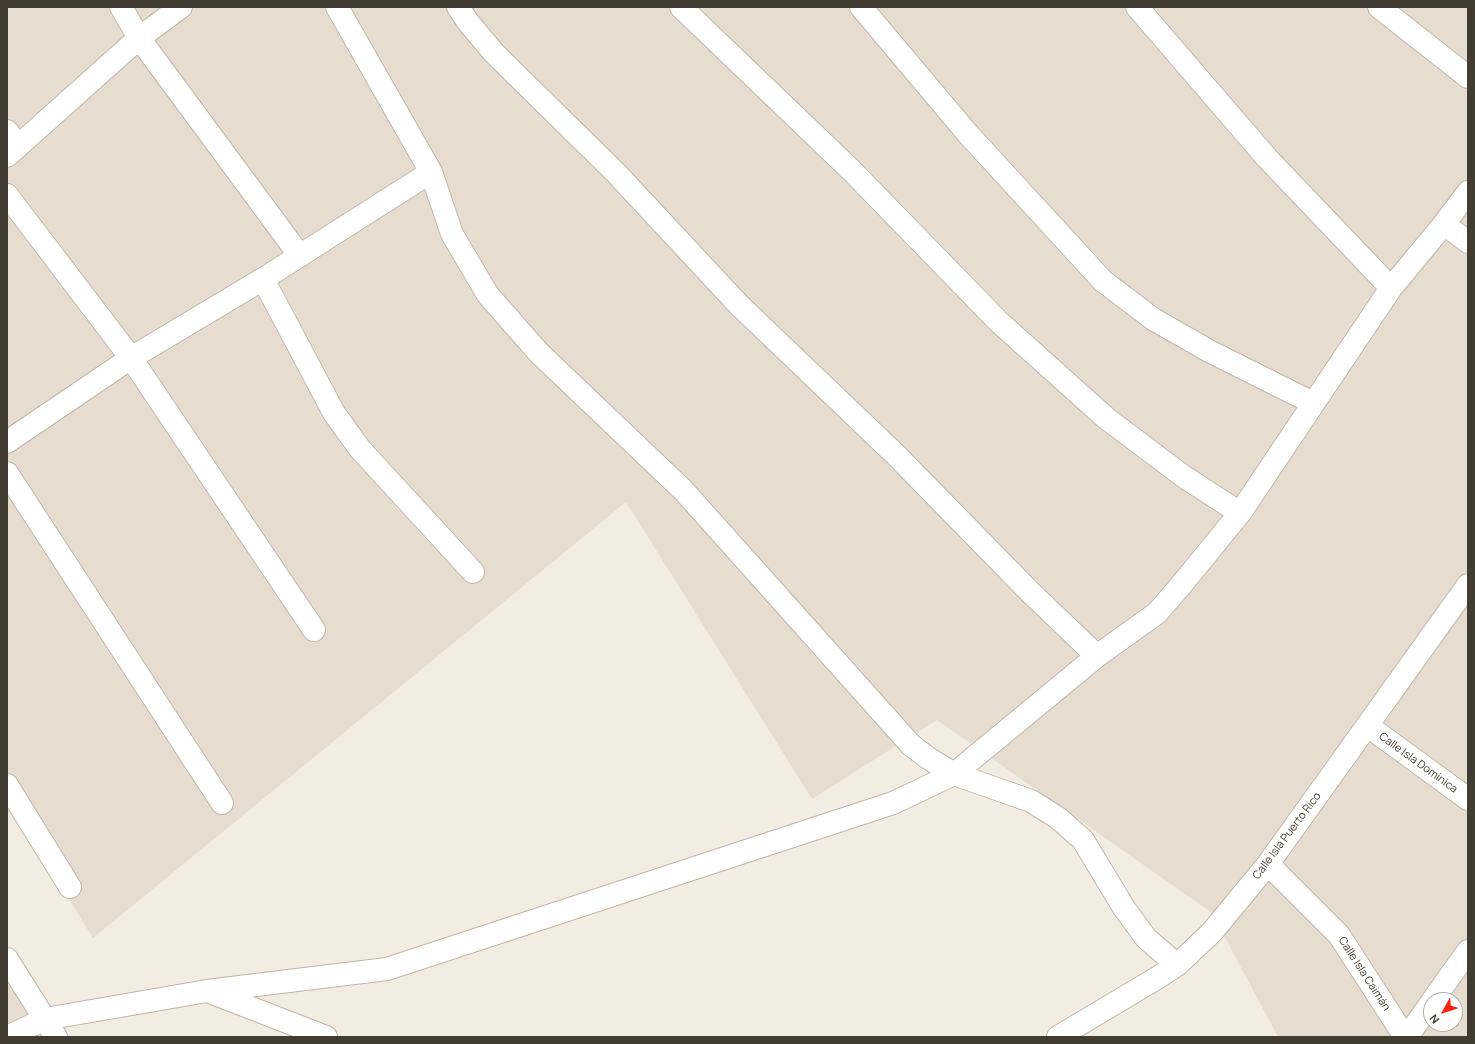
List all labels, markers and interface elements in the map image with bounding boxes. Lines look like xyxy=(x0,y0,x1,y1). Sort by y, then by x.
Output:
street label: Calle Isla Dominica xyxy=(1376,730,1460,796)
street label: Calle Isla Puerto Rico xyxy=(1250,790,1324,882)
street label: Calle Isla Caimán xyxy=(1335,935,1393,1013)
north arrow xyxy=(1423,992,1463,1032)
text: N xyxy=(1426,1011,1442,1027)

